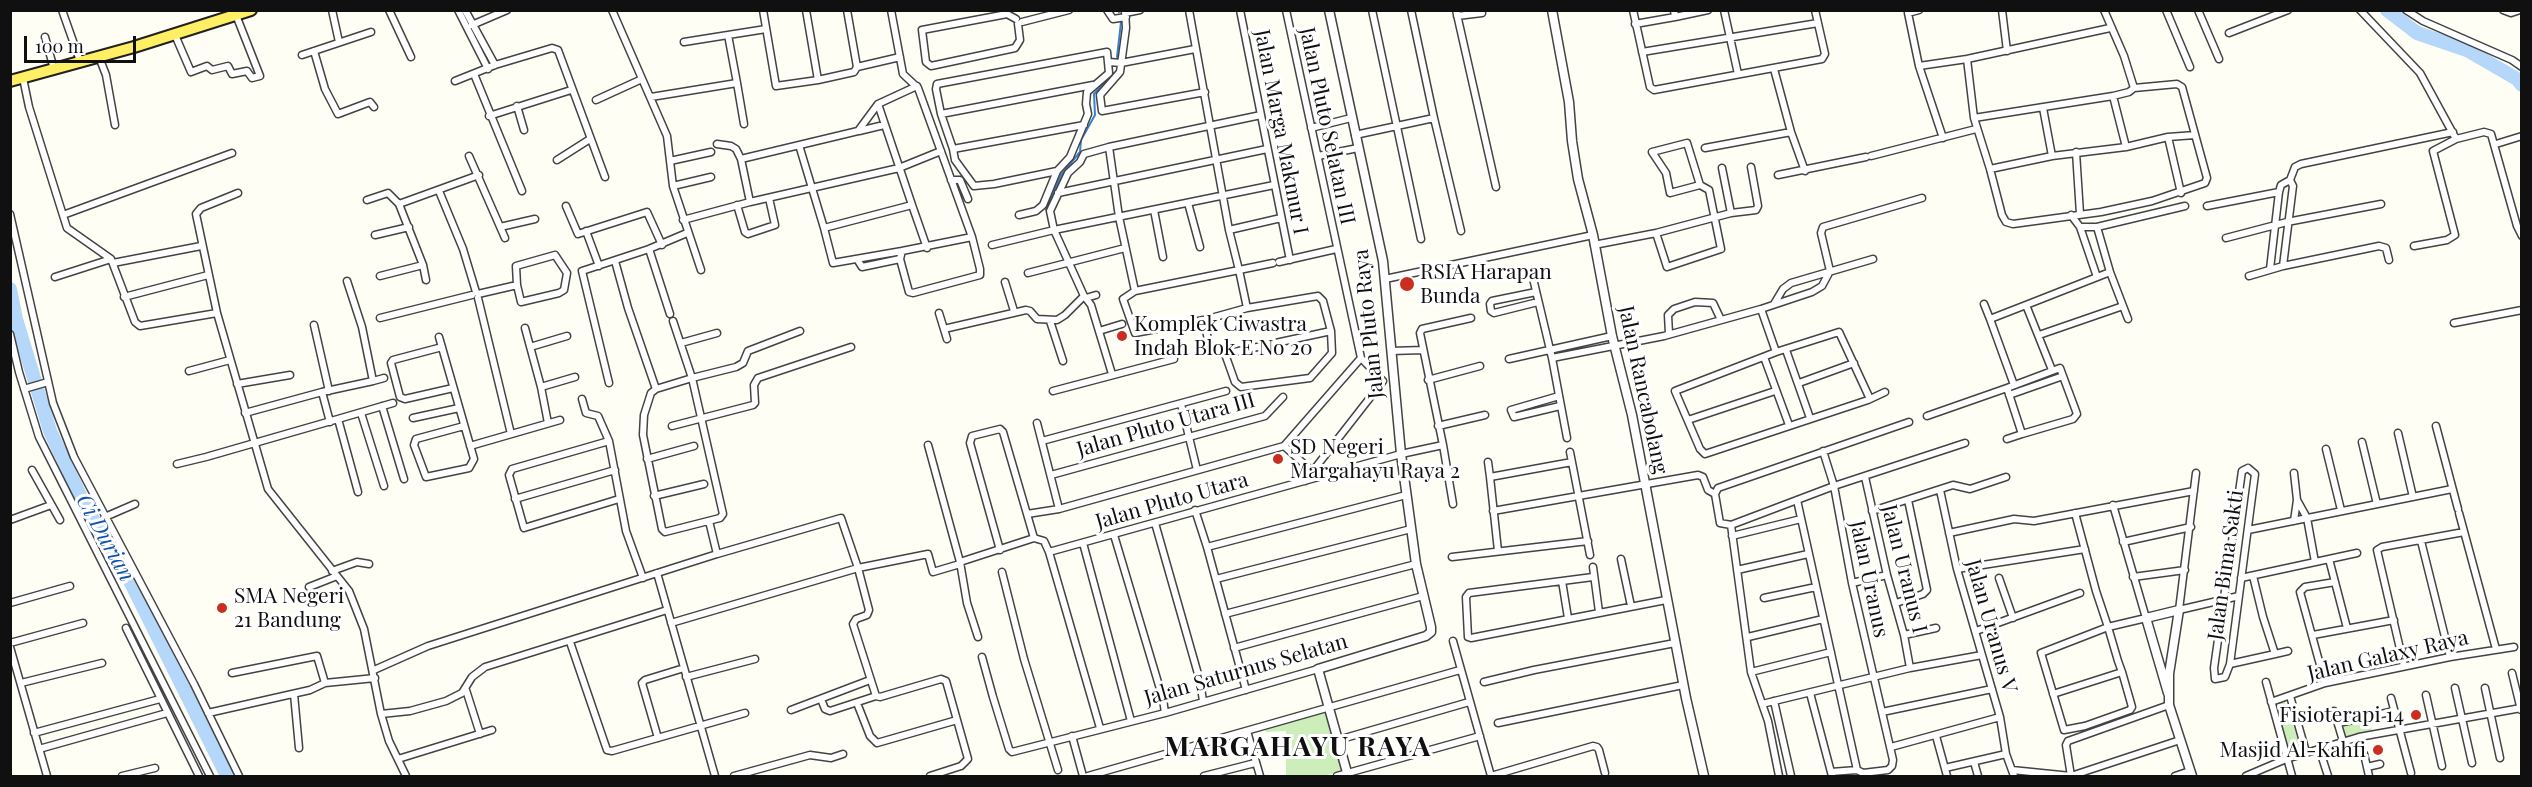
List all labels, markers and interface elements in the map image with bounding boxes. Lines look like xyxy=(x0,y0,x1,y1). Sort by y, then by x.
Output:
scale bar xyxy=(27,24,140,62)
street label: Jalan Pluto Selatan III xyxy=(1294,25,1360,227)
street label: Jalan Marga Makmur I xyxy=(1249,27,1313,237)
text: 100 m xyxy=(35,34,84,58)
street label: Jalan Pluto Raya xyxy=(1349,248,1389,400)
place label: RSIA Harapan Bunda xyxy=(1420,259,1552,309)
marker: RSIA Harapan Bunda xyxy=(1398,275,1416,293)
street label: Jalan Rancabolang xyxy=(1613,304,1673,476)
place label: Komplek Ciwastra Indah Blok E No 20 xyxy=(1134,311,1313,361)
marker: Komplek Ciwastra Indah Blok E No 20 xyxy=(1115,329,1129,343)
street label: Jalan Pluto Utara III xyxy=(1074,388,1258,462)
place label: SD Negeri Margahayu Raya 2 xyxy=(1290,434,1460,484)
marker: SD Negeri Margahayu Raya 2 xyxy=(1271,452,1285,466)
street label: Jalan Pluto Utara xyxy=(1093,467,1251,535)
street label: Jalan Bima Sakti xyxy=(2203,488,2249,642)
water label: Ci Durian xyxy=(70,490,140,586)
street label: Jalan Uranus I xyxy=(1876,502,1932,636)
street label: Jalan Uranus xyxy=(1844,518,1894,640)
street label: Jalan Uranus V xyxy=(1960,556,2022,696)
place label: SMA Negeri 21 Bandung xyxy=(234,583,344,633)
marker: SMA Negeri 21 Bandung xyxy=(215,601,229,615)
street label: Jalan Galaxy Raya xyxy=(2305,625,2471,687)
street label: Jalan Saturnus Selatan xyxy=(1142,629,1350,711)
place label: Fisioterapi 14 xyxy=(2279,702,2404,728)
marker: Fisioterapi 14 xyxy=(2409,708,2423,722)
district label: MARGAHAYU RAYA xyxy=(1164,732,1432,764)
place label: Masjid Al-Kahfi xyxy=(2219,737,2366,763)
marker: Masjid Al-Kahfi xyxy=(2371,743,2385,757)

